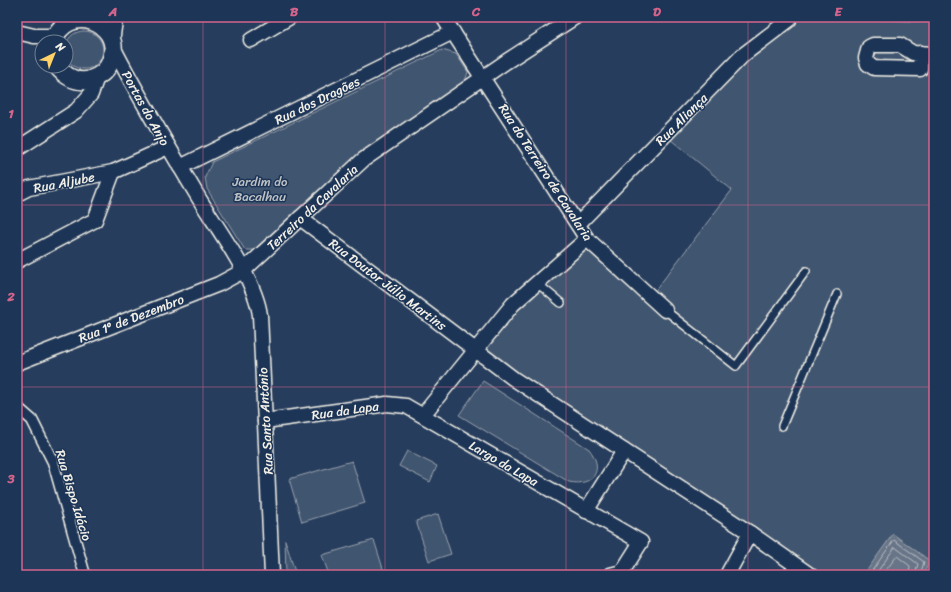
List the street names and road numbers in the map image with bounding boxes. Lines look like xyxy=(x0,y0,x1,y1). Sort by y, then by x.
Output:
street label: Portas do Anjo xyxy=(115,66,176,151)
street label: Rua dos Dragões xyxy=(270,70,364,131)
street label: Rua Aliança xyxy=(649,87,714,151)
street label: Rua do Terreiro de Cavalaria xyxy=(492,99,599,246)
street label: Terreiro da Cavalaria xyxy=(261,158,364,256)
street label: Rua Aljube xyxy=(32,165,97,200)
street label: Rua Doutor Júlio Martins xyxy=(324,232,452,337)
street label: Rua 1º de Dezembro xyxy=(75,288,188,349)
street label: Rua Santo António xyxy=(251,366,280,475)
street label: Rua da Lapa xyxy=(310,394,381,427)
street label: Largo da Lapa xyxy=(465,434,543,493)
street label: Rua Bispo Idácio xyxy=(49,447,99,544)

